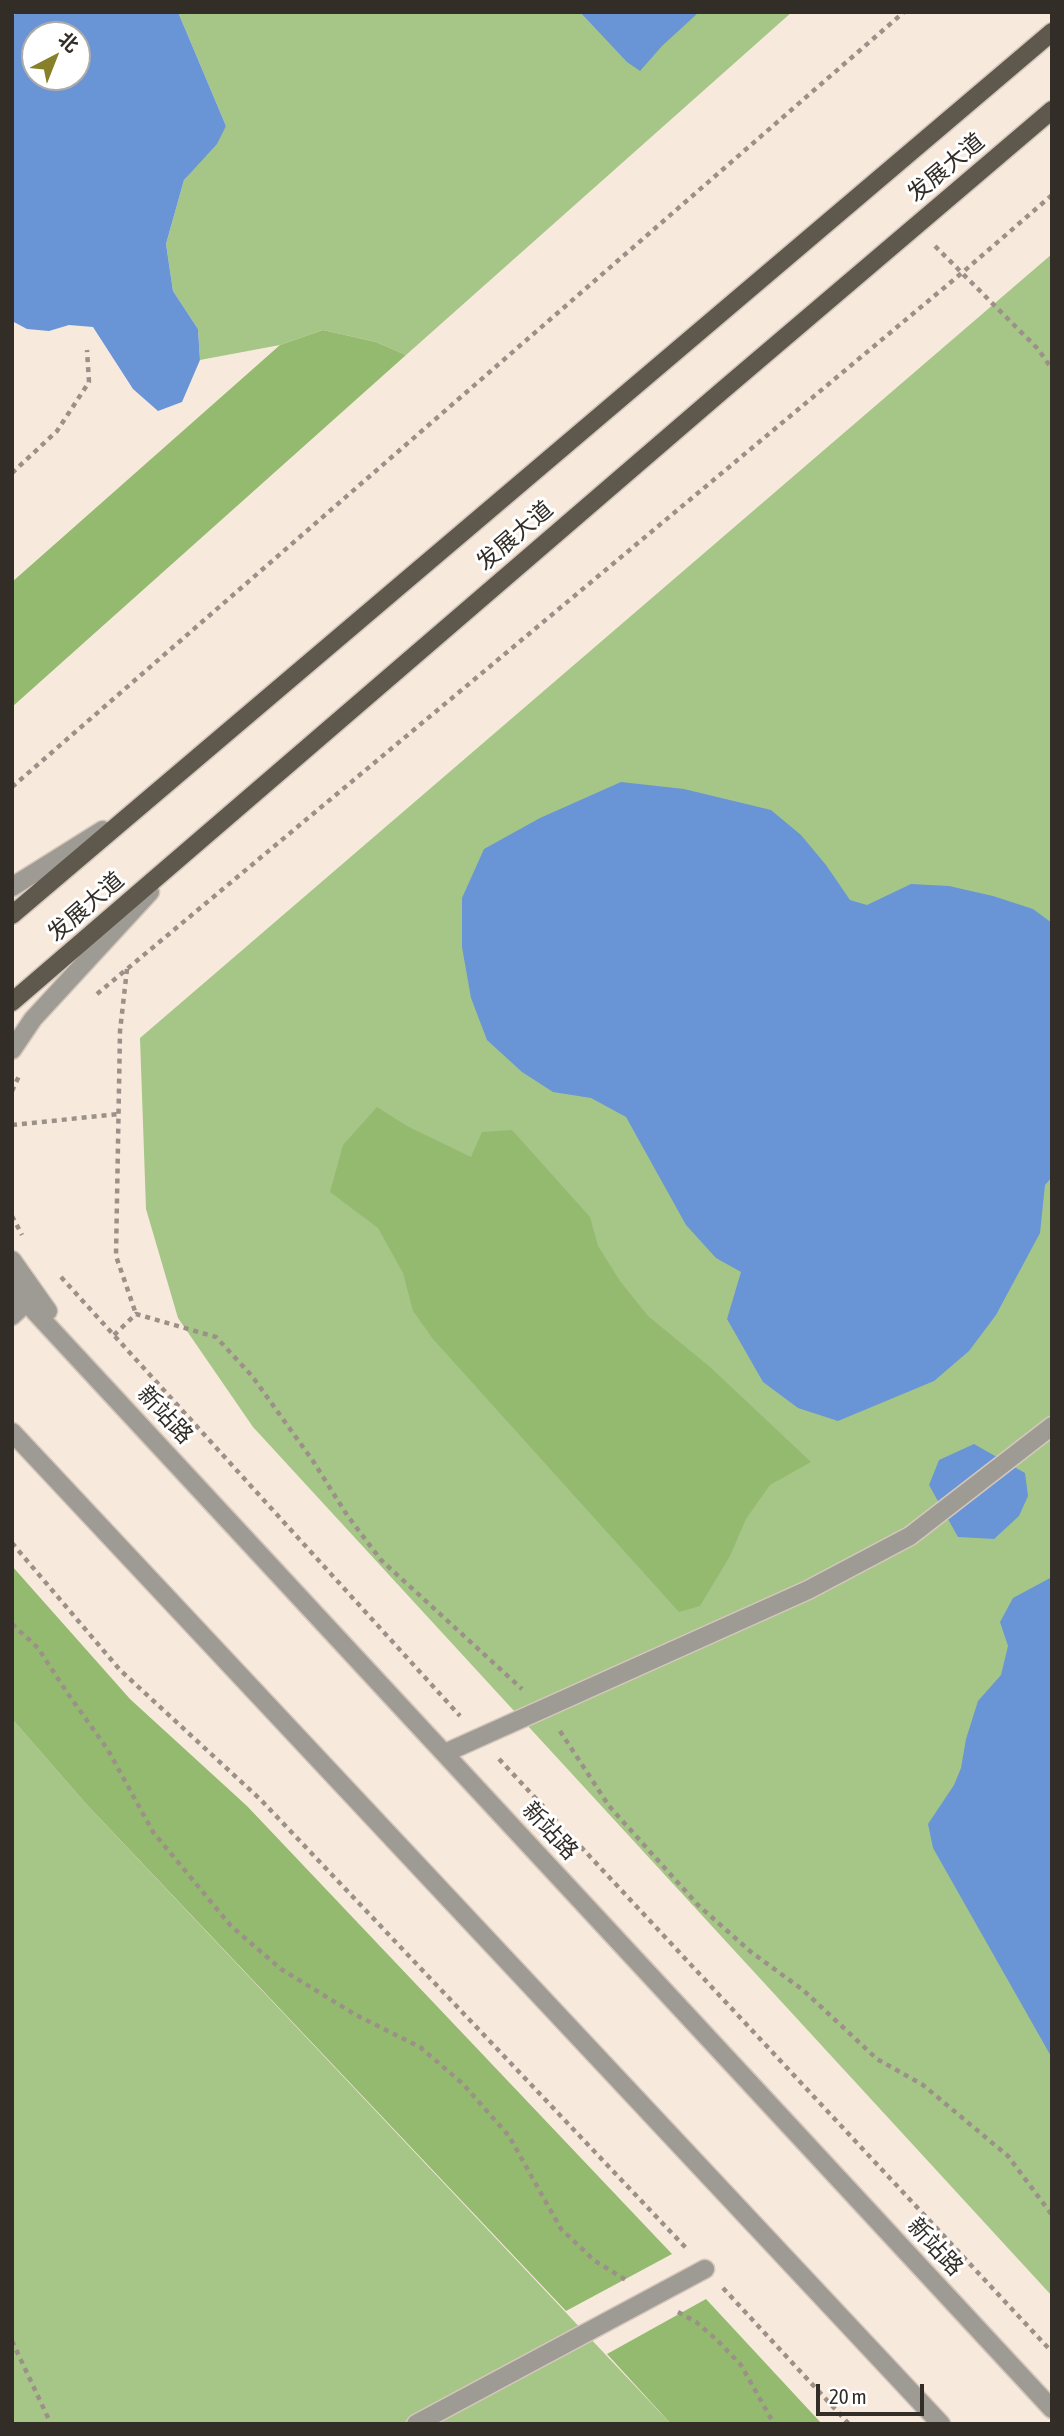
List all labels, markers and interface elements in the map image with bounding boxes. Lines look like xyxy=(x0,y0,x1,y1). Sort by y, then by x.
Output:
north arrow xyxy=(21,21,91,91)
text: 北 xyxy=(54,27,83,56)
street label: 发展大道 xyxy=(902,128,990,208)
street label: 发展大道 xyxy=(471,495,559,577)
street label: 发展大道 xyxy=(42,866,130,948)
street label: 新站路 xyxy=(131,1380,199,1450)
street label: 新站路 xyxy=(516,1796,584,1866)
street label: 新站路 xyxy=(901,2212,969,2282)
scale bar xyxy=(819,2370,928,2414)
text: 20 m xyxy=(829,2384,867,2408)

